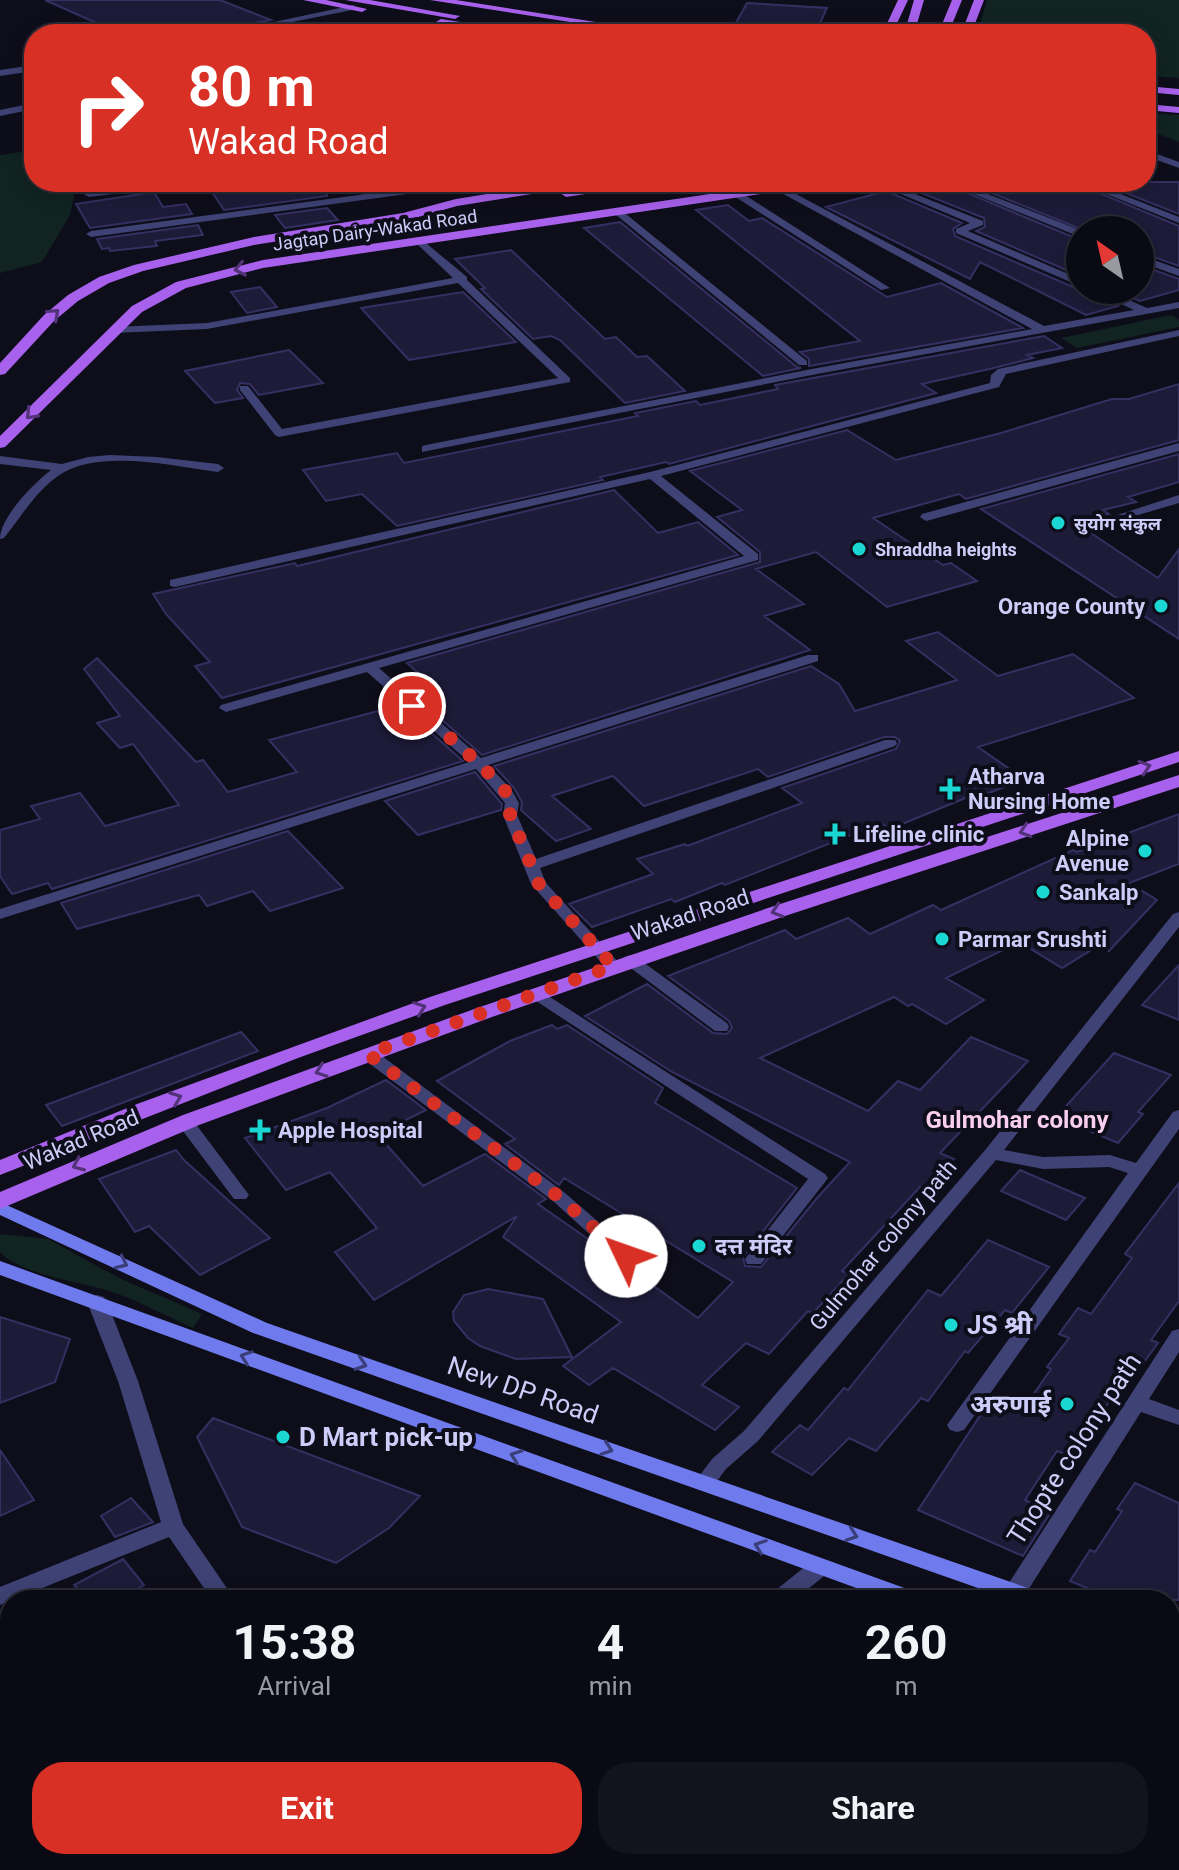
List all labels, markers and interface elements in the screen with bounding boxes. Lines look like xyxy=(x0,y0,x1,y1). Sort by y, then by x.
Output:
text: 80 m xyxy=(188,54,315,120)
icon: right xyxy=(56,56,160,160)
text: Wakad Road xyxy=(188,121,389,163)
street label: Jagtap Dairy-Wakad Road xyxy=(271,205,479,255)
north arrow xyxy=(1066,216,1154,304)
map controls xyxy=(1066,216,1154,304)
one-way arrow xyxy=(233,260,247,277)
one-way arrow xyxy=(44,310,59,324)
one-way arrow xyxy=(26,405,40,419)
place label: सुयोग संकुल xyxy=(1074,513,1162,535)
marker: सुयोग संकुल xyxy=(1049,514,1067,532)
place label: Shraddha heights xyxy=(875,539,1017,560)
marker: Shraddha heights xyxy=(850,540,868,558)
place label: Orange County xyxy=(998,594,1146,619)
marker: Orange County xyxy=(1152,597,1170,615)
pin xyxy=(378,672,446,740)
icon: arrive xyxy=(390,684,434,728)
one-way arrow xyxy=(1138,761,1152,777)
place label: Atharva Nursing Home xyxy=(968,764,1110,814)
marker: Atharva Nursing Home xyxy=(939,778,961,800)
place label: Lifeline clinic xyxy=(853,822,984,847)
one-way arrow xyxy=(1018,822,1032,838)
marker: Lifeline clinic xyxy=(824,823,846,845)
place label: Alpine Avenue xyxy=(1055,826,1129,876)
marker: Alpine Avenue xyxy=(1136,842,1154,860)
place label: Sankalp xyxy=(1059,880,1138,905)
marker: Sankalp xyxy=(1034,883,1052,901)
street label: Wakad Road xyxy=(628,884,752,946)
one-way arrow xyxy=(771,902,785,918)
place label: Parmar Srushti xyxy=(958,927,1107,952)
marker: Parmar Srushti xyxy=(933,930,951,948)
one-way arrow xyxy=(412,1001,426,1017)
one-way arrow xyxy=(315,1062,329,1078)
one-way arrow xyxy=(168,1091,182,1108)
street label: Wakad Road xyxy=(20,1105,142,1175)
district label: Gulmohar colony xyxy=(925,1106,1109,1134)
place label: Apple Hospital xyxy=(278,1118,423,1143)
marker: Apple Hospital xyxy=(249,1119,271,1141)
one-way arrow xyxy=(72,1155,86,1171)
street label: Gulmohar colony path xyxy=(804,1155,962,1335)
position arrow xyxy=(584,1214,668,1298)
place label: दत्त मंदिर xyxy=(715,1234,793,1259)
marker: दत्त मंदिर xyxy=(690,1237,708,1255)
one-way arrow xyxy=(114,1253,128,1269)
place label: JS श्री xyxy=(967,1310,1033,1340)
marker: JS श्री xyxy=(942,1316,960,1334)
street label: Thopte colony path xyxy=(1001,1348,1147,1550)
one-way arrow xyxy=(239,1350,253,1367)
street label: New DP Road xyxy=(443,1350,603,1430)
one-way arrow xyxy=(354,1354,368,1370)
place label: अरुणाई xyxy=(970,1389,1052,1419)
marker: अरुणाई xyxy=(1058,1395,1076,1413)
place label: D Mart pick-up xyxy=(299,1422,473,1452)
marker: D Mart pick-up xyxy=(274,1428,292,1446)
one-way arrow xyxy=(599,1440,613,1456)
one-way arrow xyxy=(510,1450,524,1466)
one-way arrow xyxy=(845,1526,859,1542)
one-way arrow xyxy=(754,1539,768,1555)
text: 15:38 xyxy=(233,1614,356,1671)
text: 4 xyxy=(597,1614,624,1671)
text: 260 xyxy=(865,1614,947,1671)
text: Arrival xyxy=(258,1671,331,1701)
text: min xyxy=(589,1671,632,1701)
text: m xyxy=(895,1671,918,1701)
button: Exit xyxy=(32,1762,582,1854)
button: Share xyxy=(598,1762,1148,1854)

